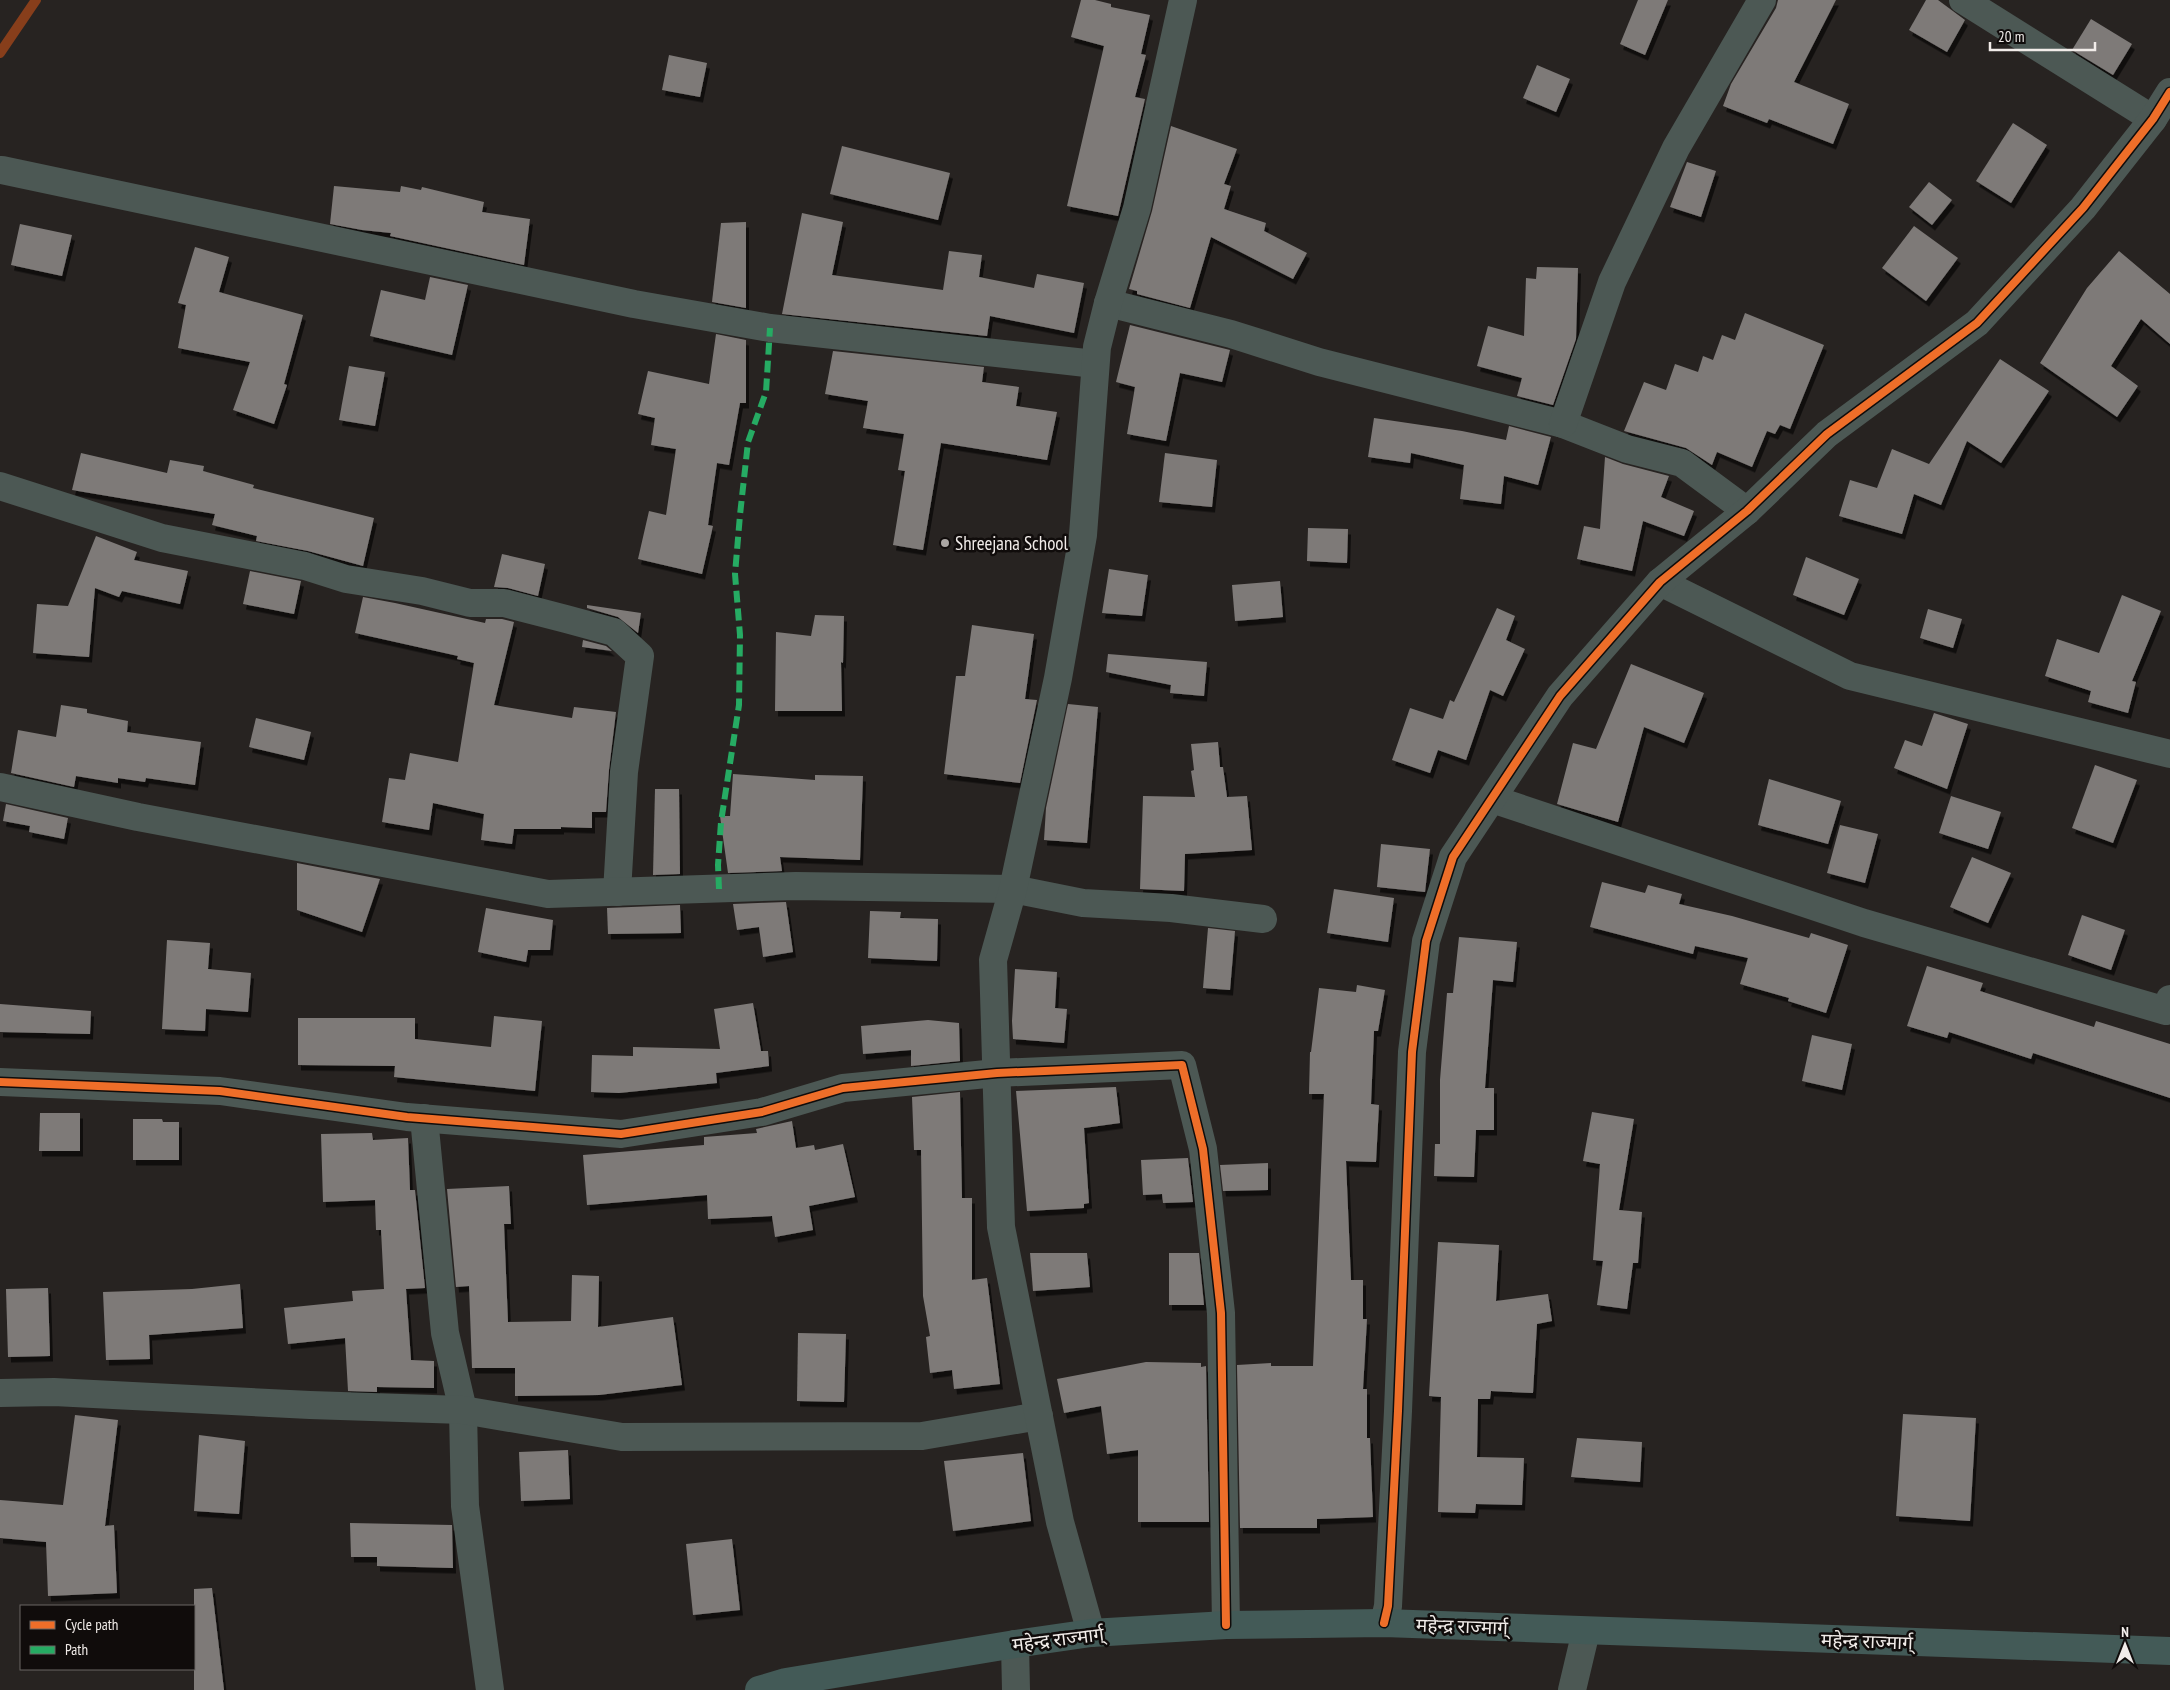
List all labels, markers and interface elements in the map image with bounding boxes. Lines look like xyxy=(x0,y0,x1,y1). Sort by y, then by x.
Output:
scale bar xyxy=(1990,20,2095,52)
text: 20 m xyxy=(1998,27,2024,46)
place label: Shreejana School xyxy=(955,531,1069,555)
marker: Shreejana School xyxy=(939,537,951,549)
legend xyxy=(20,1605,195,1670)
street label: महेन्द्र राज्मार्ग् xyxy=(1416,1612,1511,1640)
text: Cycle path xyxy=(65,1615,118,1634)
north arrow xyxy=(2100,1620,2150,1670)
street label: महेन्द्र राज्मार्ग् xyxy=(1011,1621,1108,1657)
text: N xyxy=(2121,1623,2129,1641)
street label: महेन्द्र राज्मार्ग् xyxy=(1821,1627,1916,1655)
text: Path xyxy=(65,1640,88,1659)

